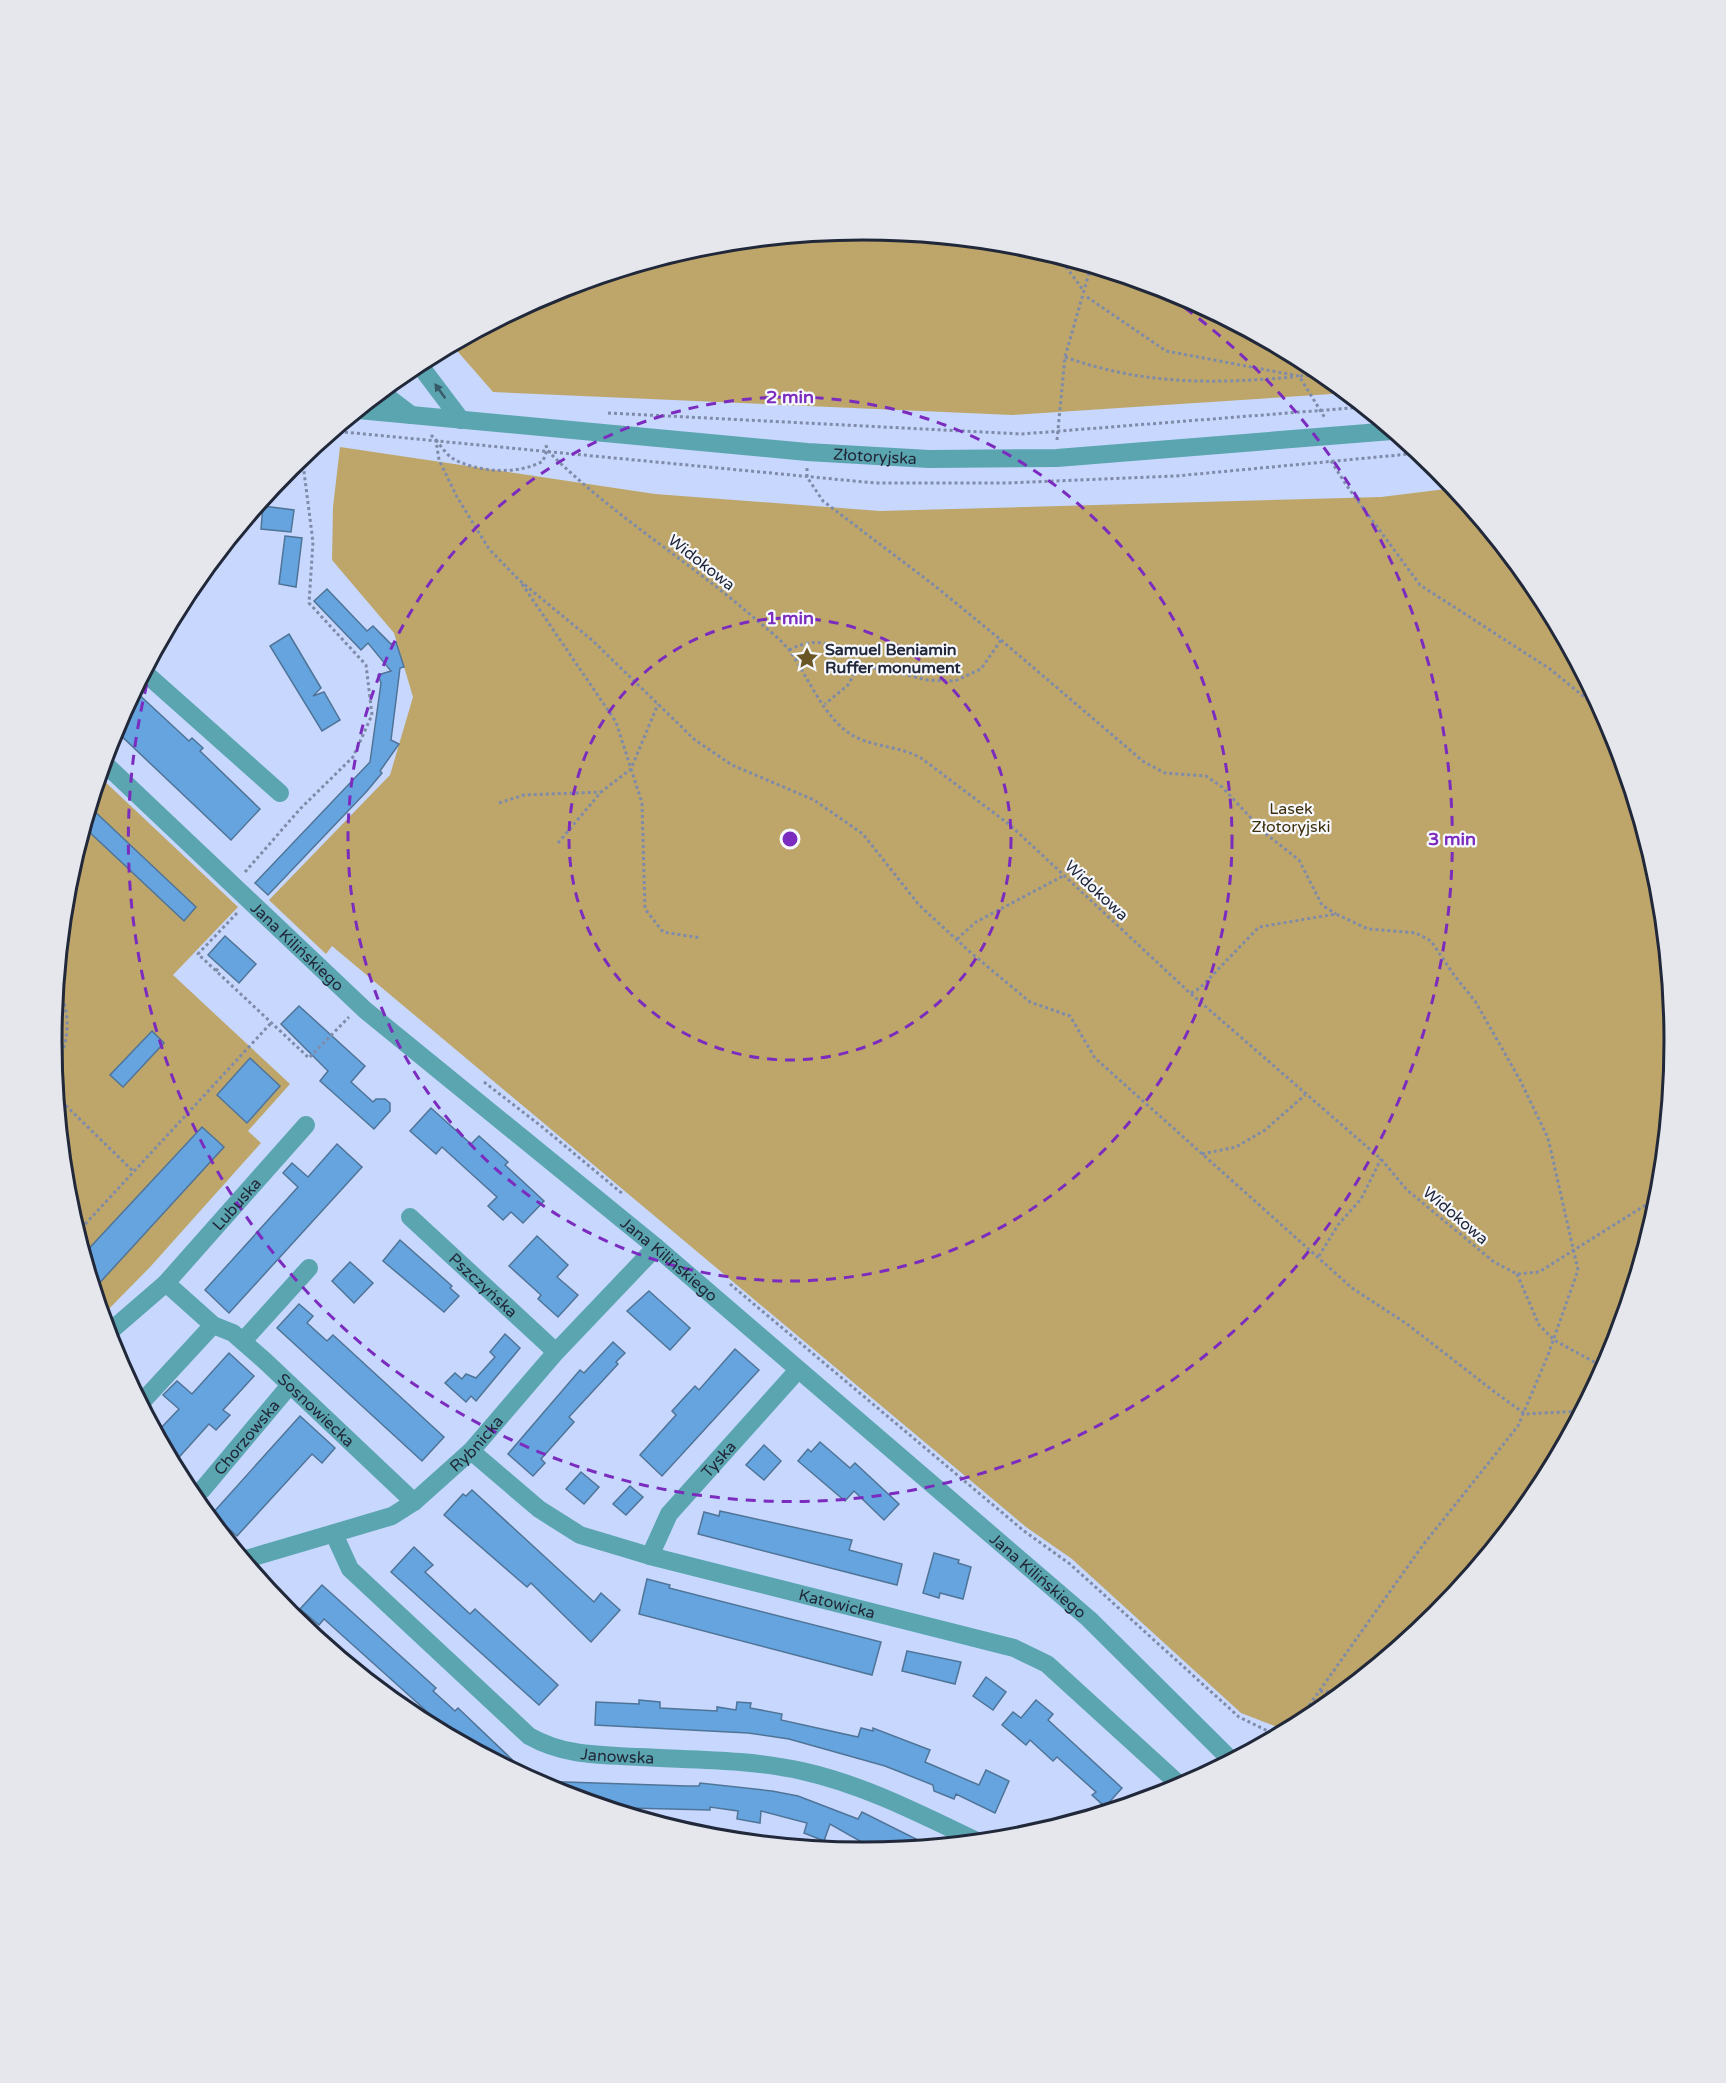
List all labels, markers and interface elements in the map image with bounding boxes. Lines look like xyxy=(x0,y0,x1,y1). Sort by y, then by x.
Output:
one-way arrow xyxy=(434,384,446,400)
text: 2 min xyxy=(766,386,814,408)
street label: Złotoryjska xyxy=(832,445,917,469)
street label: Widokowa xyxy=(664,530,739,595)
text: 1 min xyxy=(766,607,814,629)
place label: Samuel Beniamin Ruffer monument xyxy=(825,640,962,678)
place icon: Samuel Beniamin Ruffer monument xyxy=(794,645,820,671)
park label: Lasek Złotoryjski xyxy=(1252,799,1330,837)
text: 3 min xyxy=(1428,828,1476,850)
centre of rings xyxy=(780,829,800,849)
street label: Widokowa xyxy=(1060,856,1132,925)
street label: Jana Kilińskiego xyxy=(246,898,348,996)
street label: Lubuska xyxy=(208,1174,266,1235)
street label: Widokowa xyxy=(1418,1183,1492,1249)
street label: Jana Kilińskiego xyxy=(616,1213,721,1307)
street label: Pszczyńska xyxy=(444,1249,521,1322)
street label: Sosnowiecka xyxy=(273,1369,358,1452)
street label: Chorzowska xyxy=(210,1396,284,1480)
street label: Rybnicka xyxy=(446,1412,508,1476)
street label: Tyska xyxy=(697,1437,741,1482)
street label: Jana Kilińskiego xyxy=(985,1529,1090,1623)
street label: Katowicka xyxy=(797,1585,877,1624)
street label: Janowska xyxy=(579,1744,655,1769)

